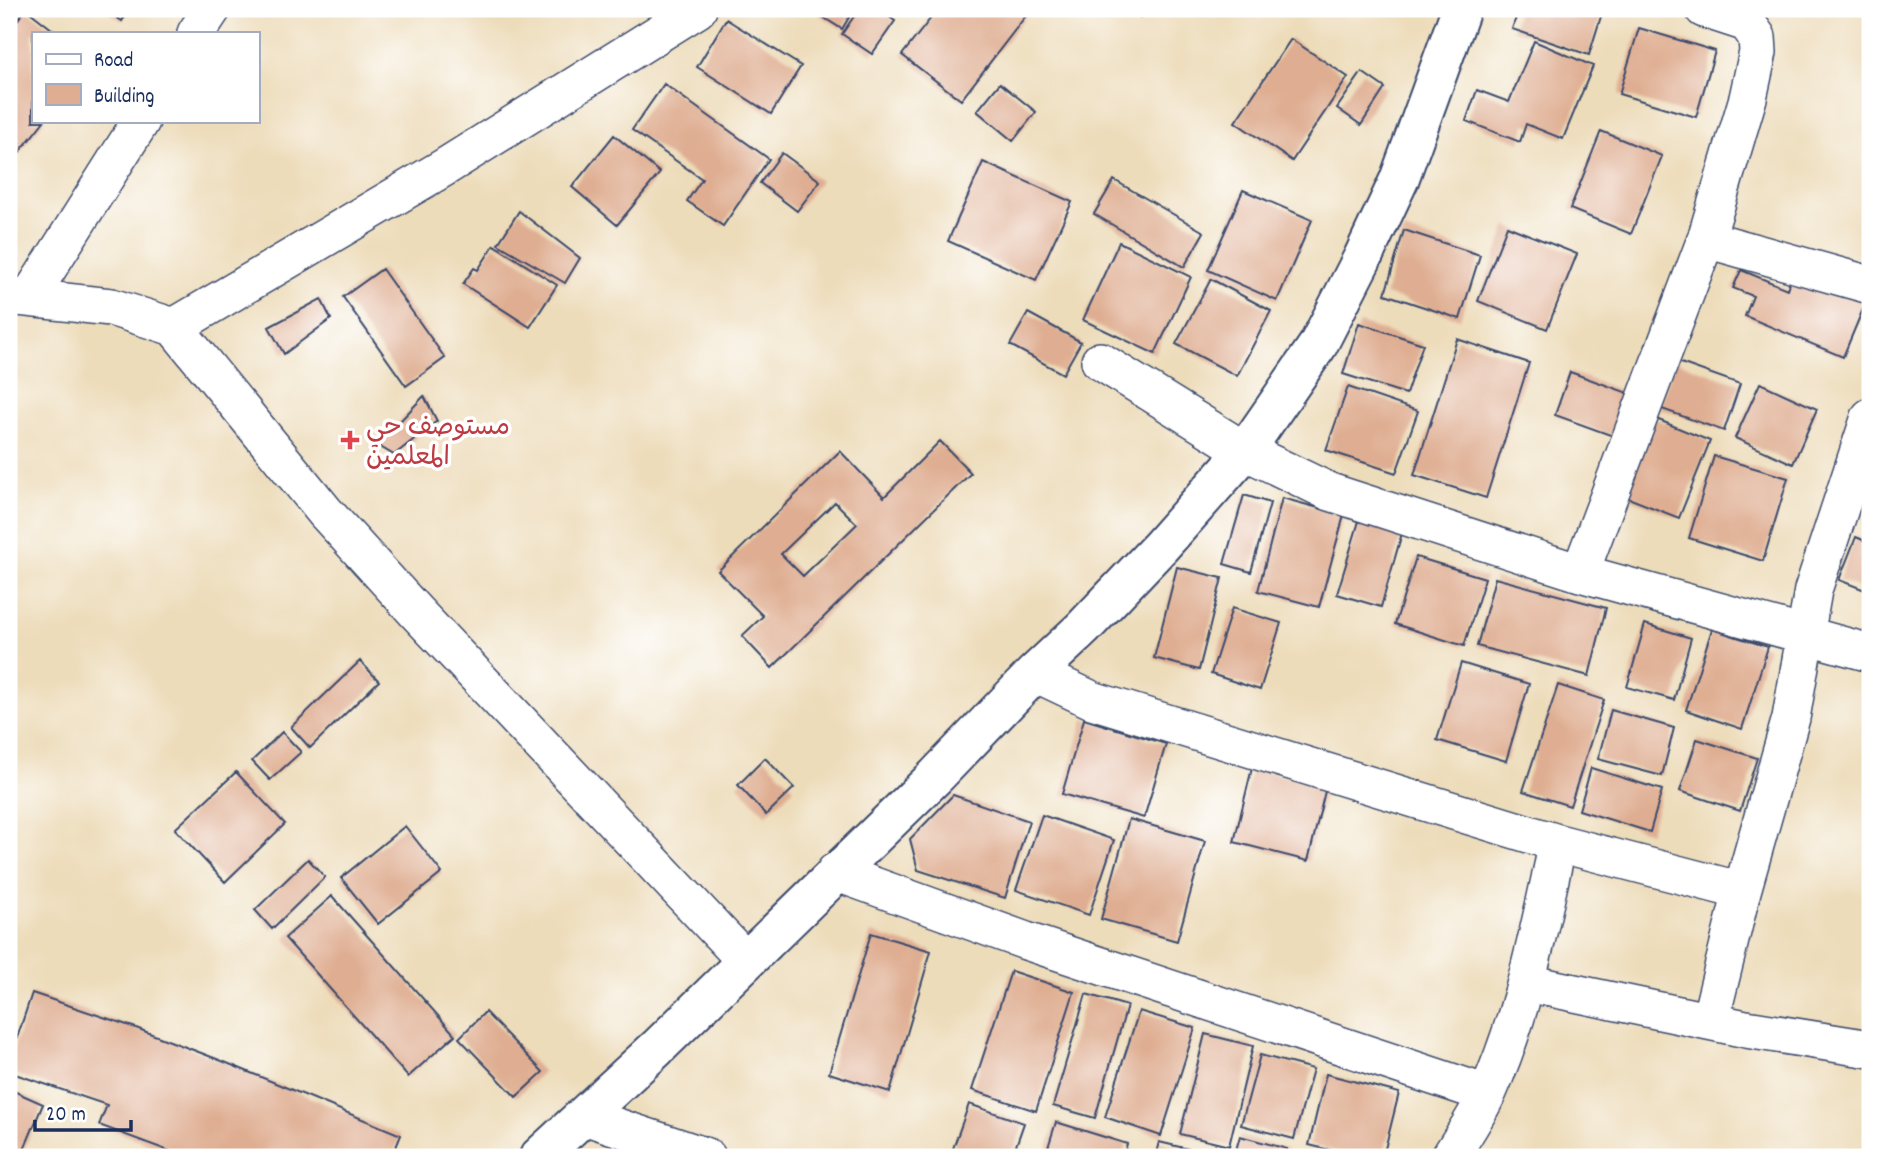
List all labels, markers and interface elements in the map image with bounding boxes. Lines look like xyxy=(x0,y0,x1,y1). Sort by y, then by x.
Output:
legend xyxy=(32,32,259,122)
text: Road xyxy=(94,47,133,77)
text: Building xyxy=(94,83,154,113)
place label: مستوصف حي المعلمين xyxy=(366,410,510,477)
marker: مستوصف حي المعلمين xyxy=(340,430,360,450)
scale bar xyxy=(35,1089,131,1133)
text: 20 m xyxy=(46,1101,86,1131)

